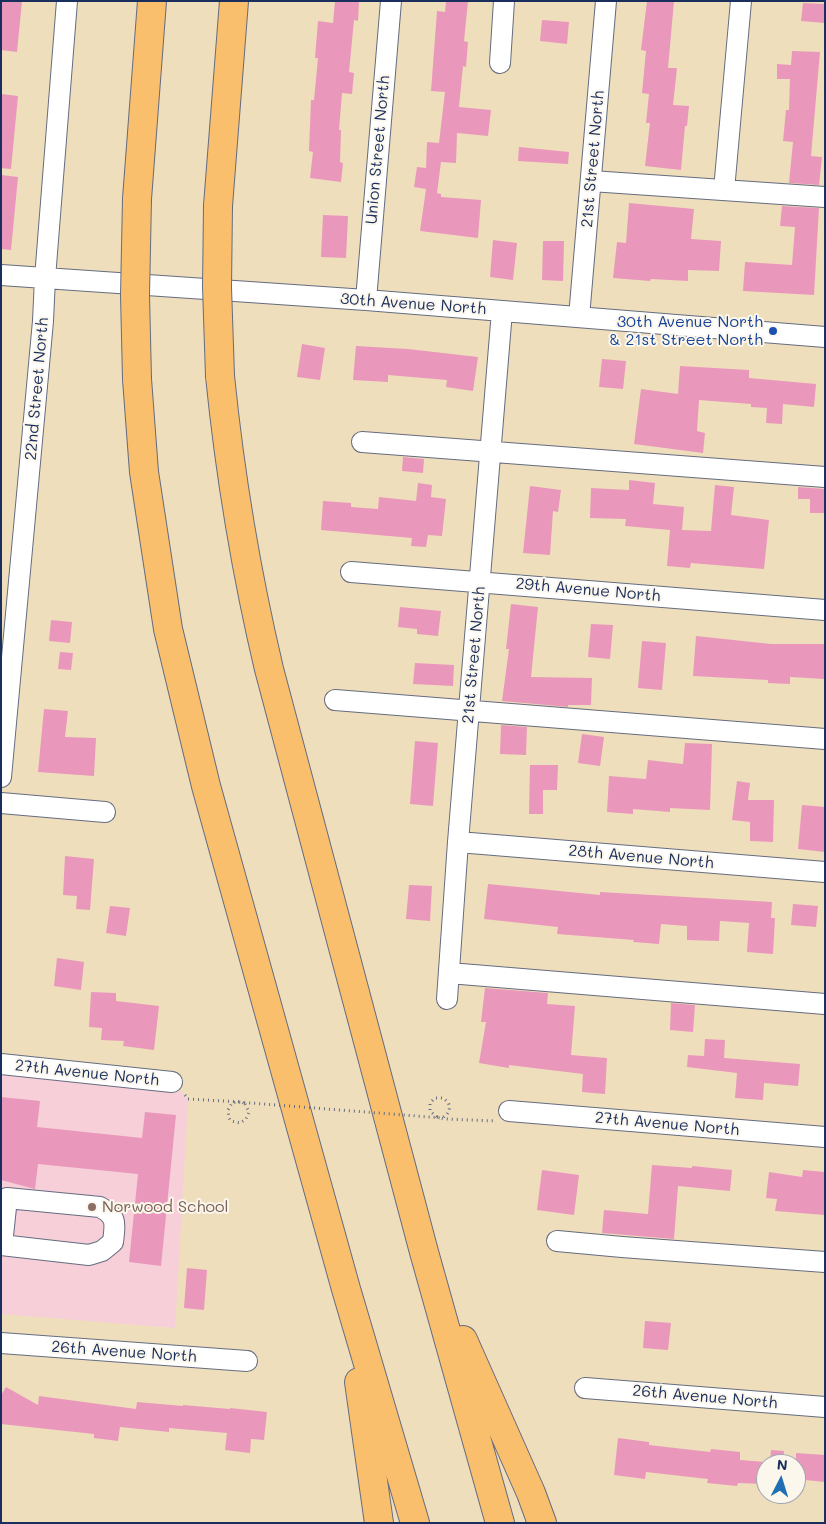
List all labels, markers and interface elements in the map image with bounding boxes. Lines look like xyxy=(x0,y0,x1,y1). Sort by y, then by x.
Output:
street label: Union Street North xyxy=(362,75,394,225)
street label: 21st Street North xyxy=(577,90,609,228)
street label: 30th Avenue North xyxy=(339,289,487,319)
place label: 30th Avenue North & 21st Street North xyxy=(609,312,763,350)
street label: 22nd Street North xyxy=(21,317,53,461)
marker: 30th Avenue North & 21st Street North xyxy=(767,325,779,337)
street label: 29th Avenue North xyxy=(515,574,661,606)
street label: 21st Street North xyxy=(458,586,490,724)
street label: 28th Avenue North xyxy=(568,841,714,873)
street label: 27th Avenue North xyxy=(14,1056,160,1090)
street label: 27th Avenue North xyxy=(594,1108,740,1140)
place label: Norwood School xyxy=(102,1197,228,1217)
marker: Norwood School xyxy=(86,1201,98,1213)
street label: 26th Avenue North xyxy=(51,1337,197,1367)
street label: 26th Avenue North xyxy=(632,1381,778,1413)
north arrow xyxy=(756,1454,806,1504)
text: N xyxy=(776,1455,788,1474)

